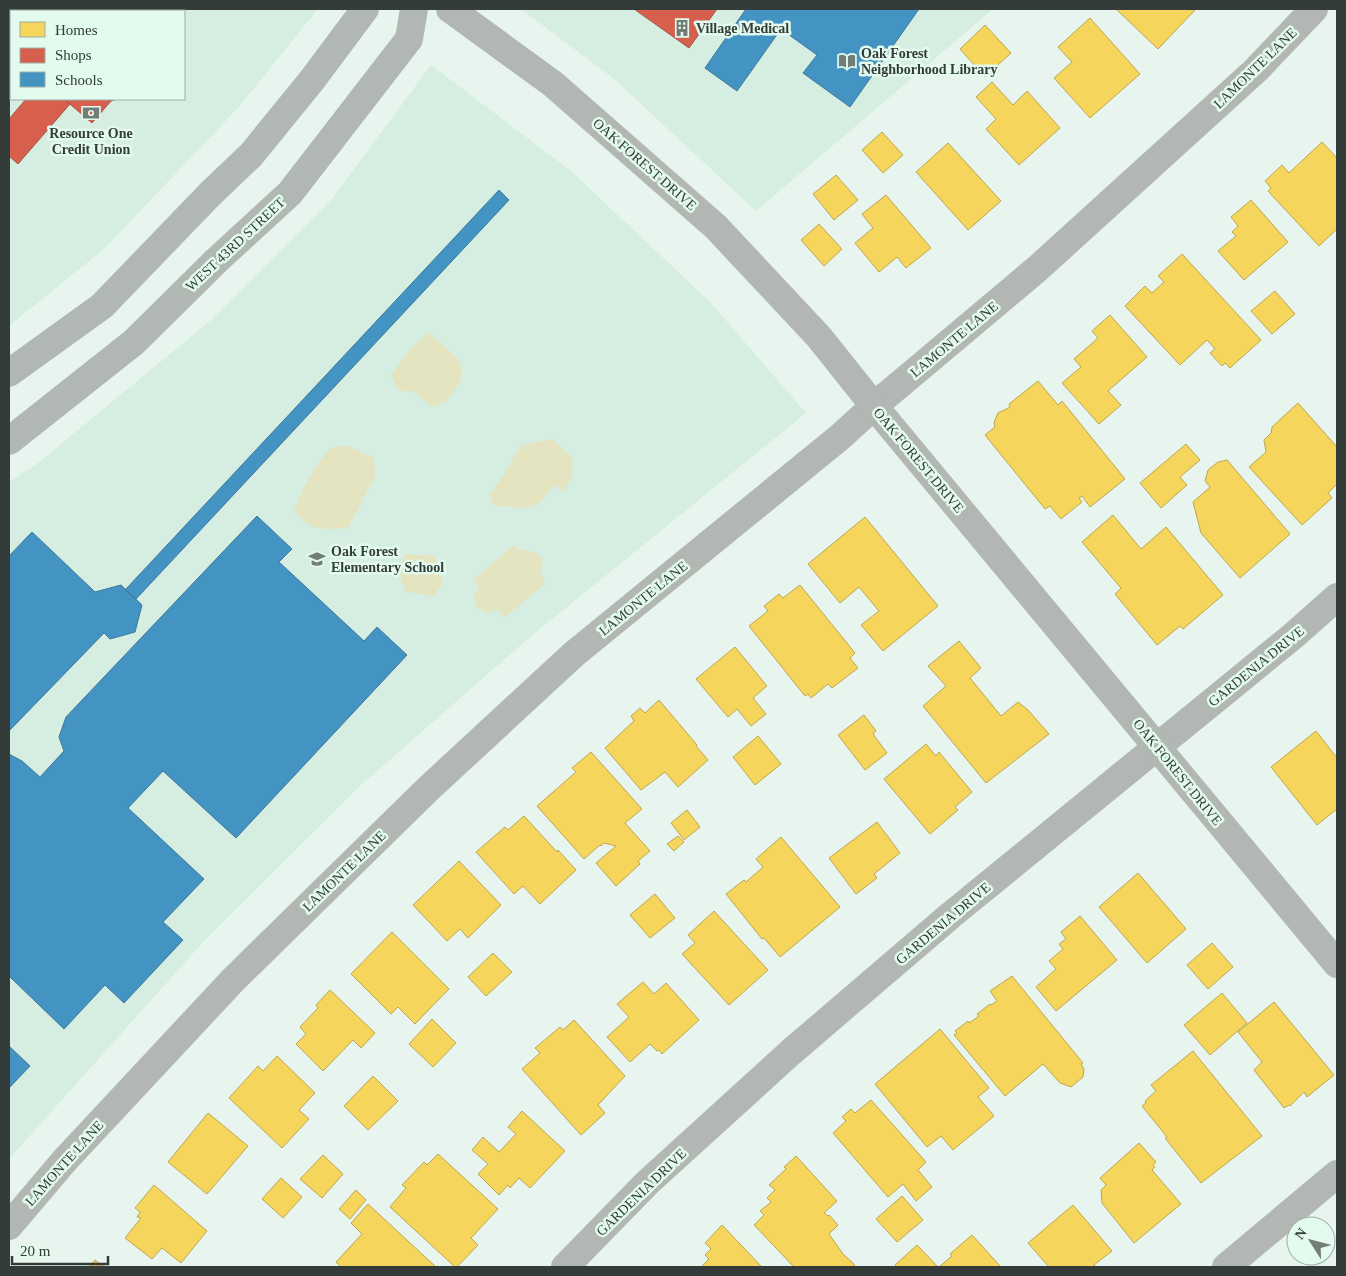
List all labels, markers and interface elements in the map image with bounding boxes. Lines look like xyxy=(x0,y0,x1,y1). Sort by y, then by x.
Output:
legend xyxy=(10,10,185,100)
building icon: Village Medical xyxy=(672,18,692,38)
place label: Village Medical xyxy=(696,21,789,36)
text: Homes xyxy=(55,22,98,38)
street label: LAMONTE LANE xyxy=(1211,25,1300,112)
place label: Oak Forest Neighborhood Library xyxy=(861,46,998,77)
text: Shops xyxy=(55,47,92,63)
library icon: Oak Forest Neighborhood Library xyxy=(837,51,857,71)
text: Schools xyxy=(55,72,103,88)
bank icon: Resource One Credit Union xyxy=(81,103,101,123)
street label: OAK FOREST DRIVE xyxy=(590,115,699,213)
place label: Resource One Credit Union xyxy=(49,126,133,157)
street label: WEST 43RD STREET xyxy=(183,194,288,294)
street label: LAMONTE LANE xyxy=(908,299,1001,380)
street label: OAK FOREST DRIVE xyxy=(870,405,967,516)
place label: Oak Forest Elementary School xyxy=(331,544,444,575)
school or university icon: Oak Forest Elementary School xyxy=(307,549,327,569)
street label: LAMONTE LANE xyxy=(596,558,690,639)
street label: GARDENIA DRIVE xyxy=(1206,623,1307,710)
street label: OAK FOREST DRIVE xyxy=(1130,716,1225,828)
street label: LAMONTE LANE xyxy=(300,828,389,915)
street label: GARDENIA DRIVE xyxy=(893,880,994,967)
street label: LAMONTE LANE xyxy=(22,1118,107,1209)
street label: GARDENIA DRIVE xyxy=(593,1146,689,1239)
north arrow xyxy=(1286,1216,1336,1266)
text: N xyxy=(1292,1225,1310,1242)
scale bar xyxy=(12,1234,109,1266)
text: 20 m xyxy=(20,1243,51,1259)

